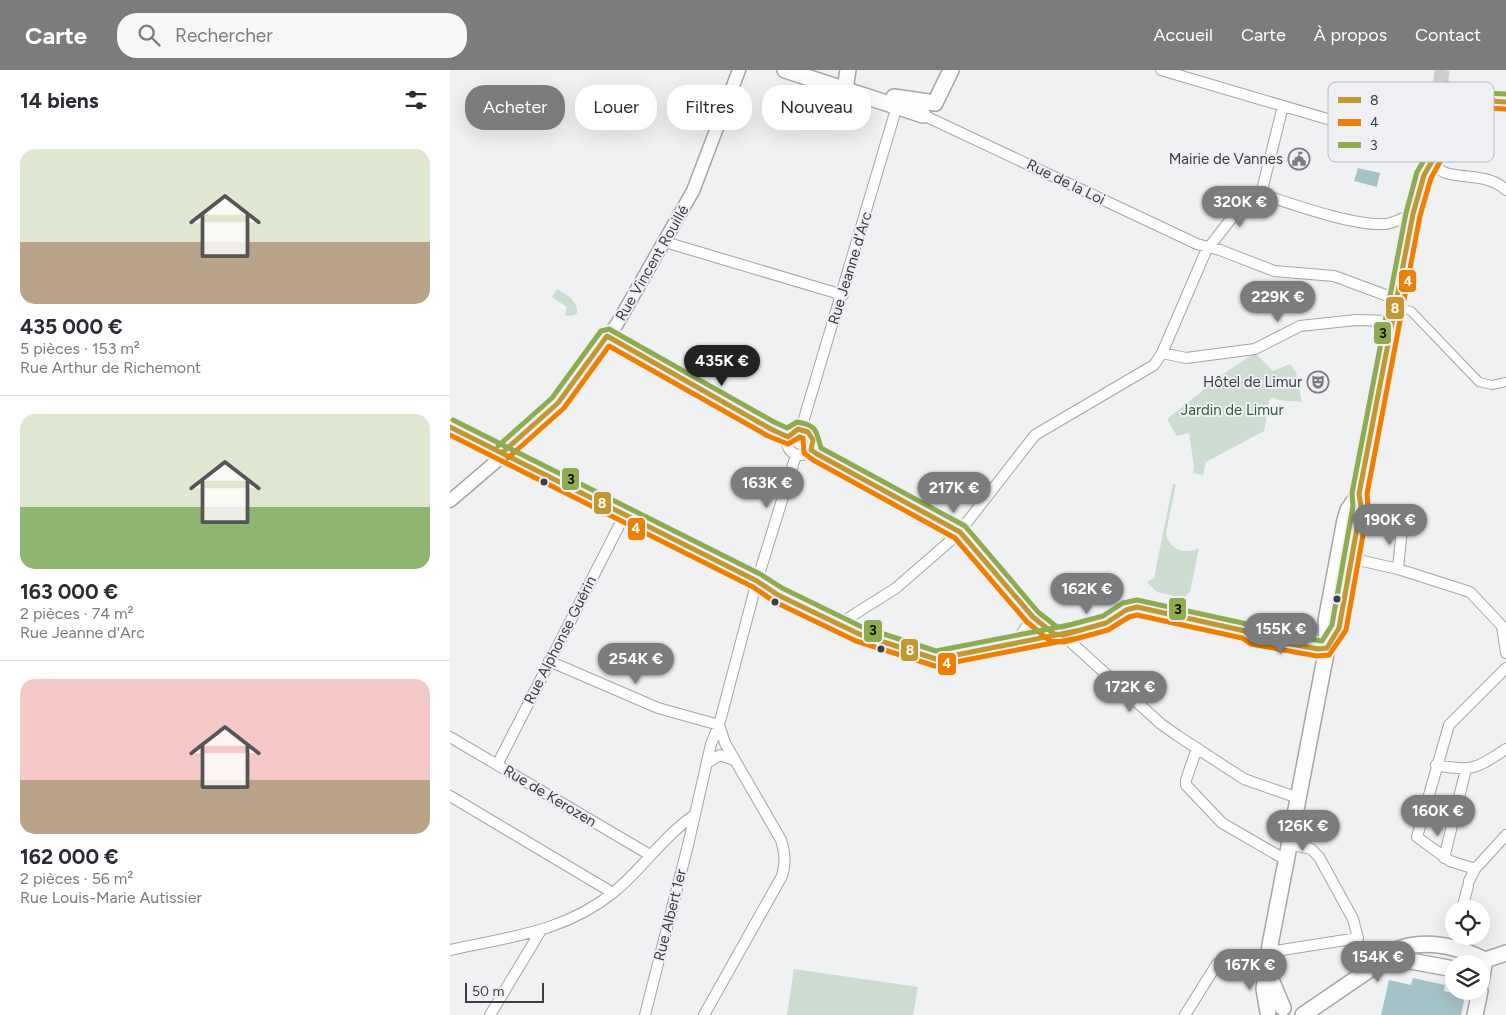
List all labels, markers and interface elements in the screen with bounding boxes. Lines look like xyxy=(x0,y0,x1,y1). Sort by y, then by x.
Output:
search box xyxy=(117,13,467,58)
text: Carte xyxy=(25,21,87,50)
icon: search xyxy=(135,21,163,49)
text: Rechercher xyxy=(175,24,273,47)
text: Accueil xyxy=(1153,24,1213,46)
text: Carte xyxy=(1241,24,1286,46)
text: À propos xyxy=(1314,24,1387,46)
text: Contact xyxy=(1415,24,1481,46)
legend xyxy=(1328,82,1494,162)
chip: Acheter xyxy=(465,85,565,130)
chip: Louer xyxy=(575,85,657,130)
chip: Filtres xyxy=(667,85,752,130)
chip: Nouveau xyxy=(762,85,871,130)
icon: filters xyxy=(402,86,430,114)
text: 14 biens xyxy=(20,88,99,113)
text: 8 xyxy=(1370,92,1379,109)
text: 4 xyxy=(1370,114,1379,131)
text: 3 xyxy=(1370,137,1378,154)
public building icon: Mairie de Vannes xyxy=(1287,147,1311,171)
place label: Mairie de Vannes xyxy=(1169,150,1283,168)
street label: Rue de la Loi xyxy=(1024,155,1108,209)
icon: home xyxy=(180,181,270,271)
pin: 320K € xyxy=(1199,186,1281,228)
text: 320K € xyxy=(1213,192,1267,211)
street label: Rue Vincent Rouillé xyxy=(612,202,692,324)
street label: Rue Jeanne d'Arc xyxy=(824,209,876,327)
line badge: 4 xyxy=(1398,269,1417,293)
text: 4 xyxy=(1404,273,1413,290)
pin: 229K € xyxy=(1237,280,1319,323)
text: 229K € xyxy=(1251,287,1305,306)
line badge: 8 xyxy=(1385,296,1405,320)
text: 8 xyxy=(1391,300,1399,317)
text: 435 000 € xyxy=(20,314,123,339)
line badge: 3 xyxy=(1373,321,1392,345)
text: 3 xyxy=(1379,325,1387,342)
text: 5 pièces · 153 m² xyxy=(20,339,140,358)
pin: 435K € xyxy=(681,344,763,387)
text: 435K € xyxy=(695,351,749,370)
text: Rue Arthur de Richemont xyxy=(20,358,201,377)
theatre icon: Hôtel de Limur xyxy=(1306,370,1330,394)
place label: Hôtel de Limur xyxy=(1203,373,1302,391)
park label: Jardin de Limur xyxy=(1181,401,1283,419)
icon: home xyxy=(180,447,270,537)
pin: 163K € xyxy=(726,466,808,509)
line badge: 3 xyxy=(561,467,580,491)
text: 3 xyxy=(567,471,575,488)
pin: 217K € xyxy=(913,472,995,514)
text: 163K € xyxy=(742,473,792,492)
unlabelled marker xyxy=(539,477,549,487)
text: 217K € xyxy=(929,478,979,497)
line badge: 8 xyxy=(593,491,612,515)
text: 8 xyxy=(598,495,606,512)
pin: 190K € xyxy=(1349,504,1431,546)
text: 190K € xyxy=(1364,510,1416,529)
line badge: 4 xyxy=(627,517,646,541)
text: 4 xyxy=(632,520,641,537)
pin: 162K € xyxy=(1046,572,1128,615)
street label: Rue Alphonse Guérin xyxy=(520,573,600,707)
text: 163 000 € xyxy=(20,579,118,604)
text: 162K € xyxy=(1062,579,1112,598)
unlabelled marker xyxy=(1332,594,1342,604)
unlabelled marker xyxy=(770,597,780,607)
line badge: 3 xyxy=(1168,597,1187,621)
text: 3 xyxy=(1174,601,1182,618)
text: 2 pièces · 74 m² xyxy=(20,604,134,623)
pin: 155K € xyxy=(1240,612,1322,655)
line badge: 3 xyxy=(863,619,883,643)
text: 155K € xyxy=(1256,619,1306,638)
text: 3 xyxy=(869,622,877,639)
text: Rue Jeanne d'Arc xyxy=(20,623,145,642)
line badge: 8 xyxy=(900,638,919,662)
pin: 254K € xyxy=(595,642,677,685)
text: 8 xyxy=(906,642,914,659)
unlabelled marker xyxy=(876,644,886,654)
text: 254K € xyxy=(609,649,663,668)
line badge: 4 xyxy=(937,652,957,676)
text: 4 xyxy=(943,655,952,672)
pin: 172K € xyxy=(1089,670,1171,713)
text: 172K € xyxy=(1105,677,1155,696)
icon: home xyxy=(180,712,270,802)
street label: Rue de Kerozen xyxy=(500,761,600,831)
pin: 160K € xyxy=(1397,794,1479,837)
text: 160K € xyxy=(1412,801,1464,820)
pin: 126K € xyxy=(1262,810,1344,852)
text: 126K € xyxy=(1278,816,1328,835)
text: 162 000 € xyxy=(20,844,119,869)
street label: Rue Albert 1er xyxy=(650,867,690,963)
text: 2 pièces · 56 m² xyxy=(20,869,133,888)
text: Rue Louis-Marie Autissier xyxy=(20,888,202,907)
map controls xyxy=(1445,900,1490,1000)
button: locate xyxy=(1445,900,1490,945)
pin: 154K € xyxy=(1337,940,1419,983)
text: 154K € xyxy=(1352,947,1404,966)
pin: 167K € xyxy=(1209,948,1291,991)
text: 167K € xyxy=(1225,955,1275,974)
button: layers xyxy=(1445,955,1490,1000)
scale bar xyxy=(465,980,544,1003)
text: 50 m xyxy=(472,983,504,1000)

